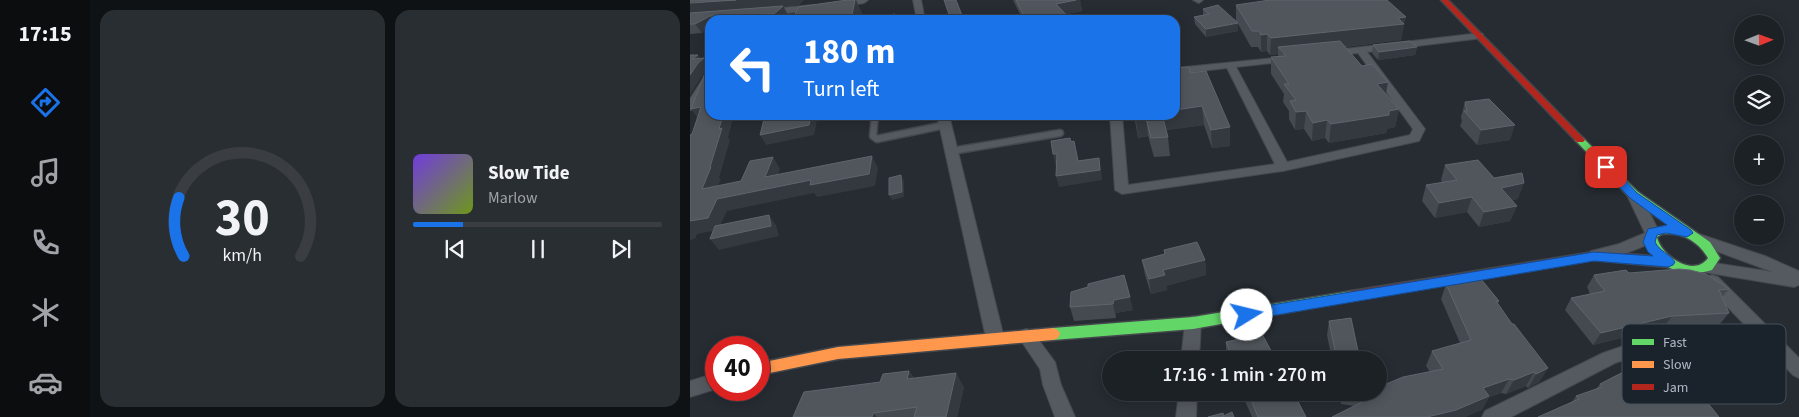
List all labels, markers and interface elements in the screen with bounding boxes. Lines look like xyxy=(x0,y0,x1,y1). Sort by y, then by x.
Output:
north arrow xyxy=(1734,15,1784,65)
map controls xyxy=(1734,15,1784,245)
text: 17:15 xyxy=(18,18,72,50)
text: 180 m xyxy=(803,27,895,77)
icon: left xyxy=(720,35,785,100)
text: Turn left xyxy=(803,73,879,105)
button: layers xyxy=(1734,75,1784,125)
icon: directions xyxy=(28,85,63,120)
button: + xyxy=(1734,135,1784,185)
pin xyxy=(1585,146,1627,188)
icon: arrive xyxy=(1592,153,1620,181)
icon: music xyxy=(28,155,63,190)
text: Slow Tide xyxy=(488,160,569,187)
text: 30 xyxy=(215,182,270,256)
text: Marlow xyxy=(488,187,537,209)
button: − xyxy=(1734,195,1784,245)
icon: phone xyxy=(28,225,63,260)
icon: previous xyxy=(441,235,469,263)
icon: pause xyxy=(524,235,552,263)
icon: next xyxy=(607,235,635,263)
text: km/h xyxy=(223,243,262,268)
position arrow xyxy=(1220,288,1272,340)
icon: climate xyxy=(28,295,63,330)
legend xyxy=(1622,324,1786,404)
text: Fast xyxy=(1663,333,1687,353)
speed limit sign: 40 xyxy=(705,336,770,401)
text: Slow xyxy=(1663,355,1692,375)
text: 17:16 · 1 min · 270 m xyxy=(1162,362,1327,389)
icon: car xyxy=(28,365,63,400)
text: Jam xyxy=(1663,378,1688,398)

